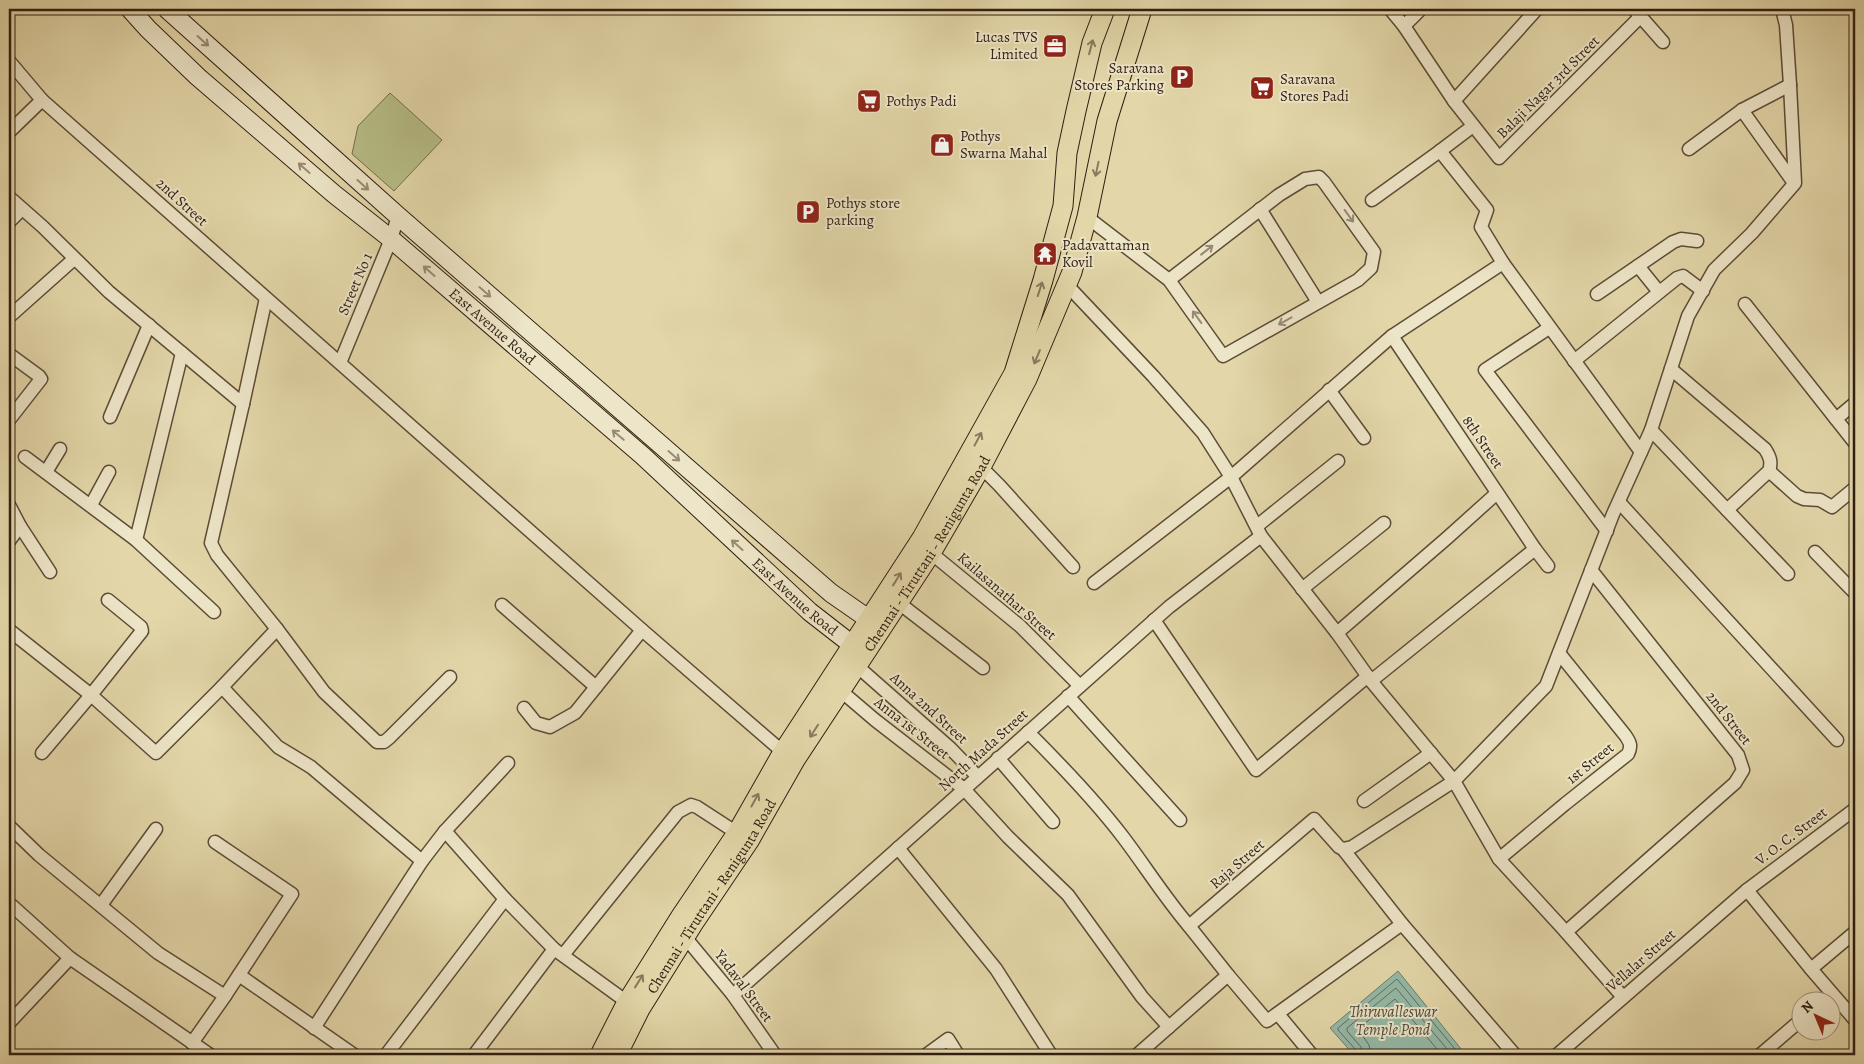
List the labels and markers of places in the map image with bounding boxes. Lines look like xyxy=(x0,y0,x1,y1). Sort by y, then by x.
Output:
place label: Lucas TVS Limited xyxy=(975,27,1039,64)
office icon: Lucas TVS Limited xyxy=(1042,33,1068,59)
place label: Saravana Stores Parking xyxy=(1074,58,1164,95)
parking icon: Saravana Stores Parking xyxy=(1169,64,1195,90)
place label: Saravana Stores Padi xyxy=(1280,69,1349,106)
supermarket icon: Saravana Stores Padi xyxy=(1249,75,1275,101)
supermarket icon: Pothys Padi xyxy=(856,88,882,114)
place label: Pothys Padi xyxy=(886,91,957,111)
place label: Pothys Swarna Mahal xyxy=(960,126,1047,163)
shop icon: Pothys Swarna Mahal xyxy=(929,132,955,158)
place label: Pothys store parking xyxy=(826,193,900,230)
parking icon: Pothys store parking xyxy=(795,199,821,225)
place label: Padavattaman Kovil xyxy=(1062,235,1150,272)
temple icon: Padavattaman Kovil xyxy=(1032,241,1058,267)

